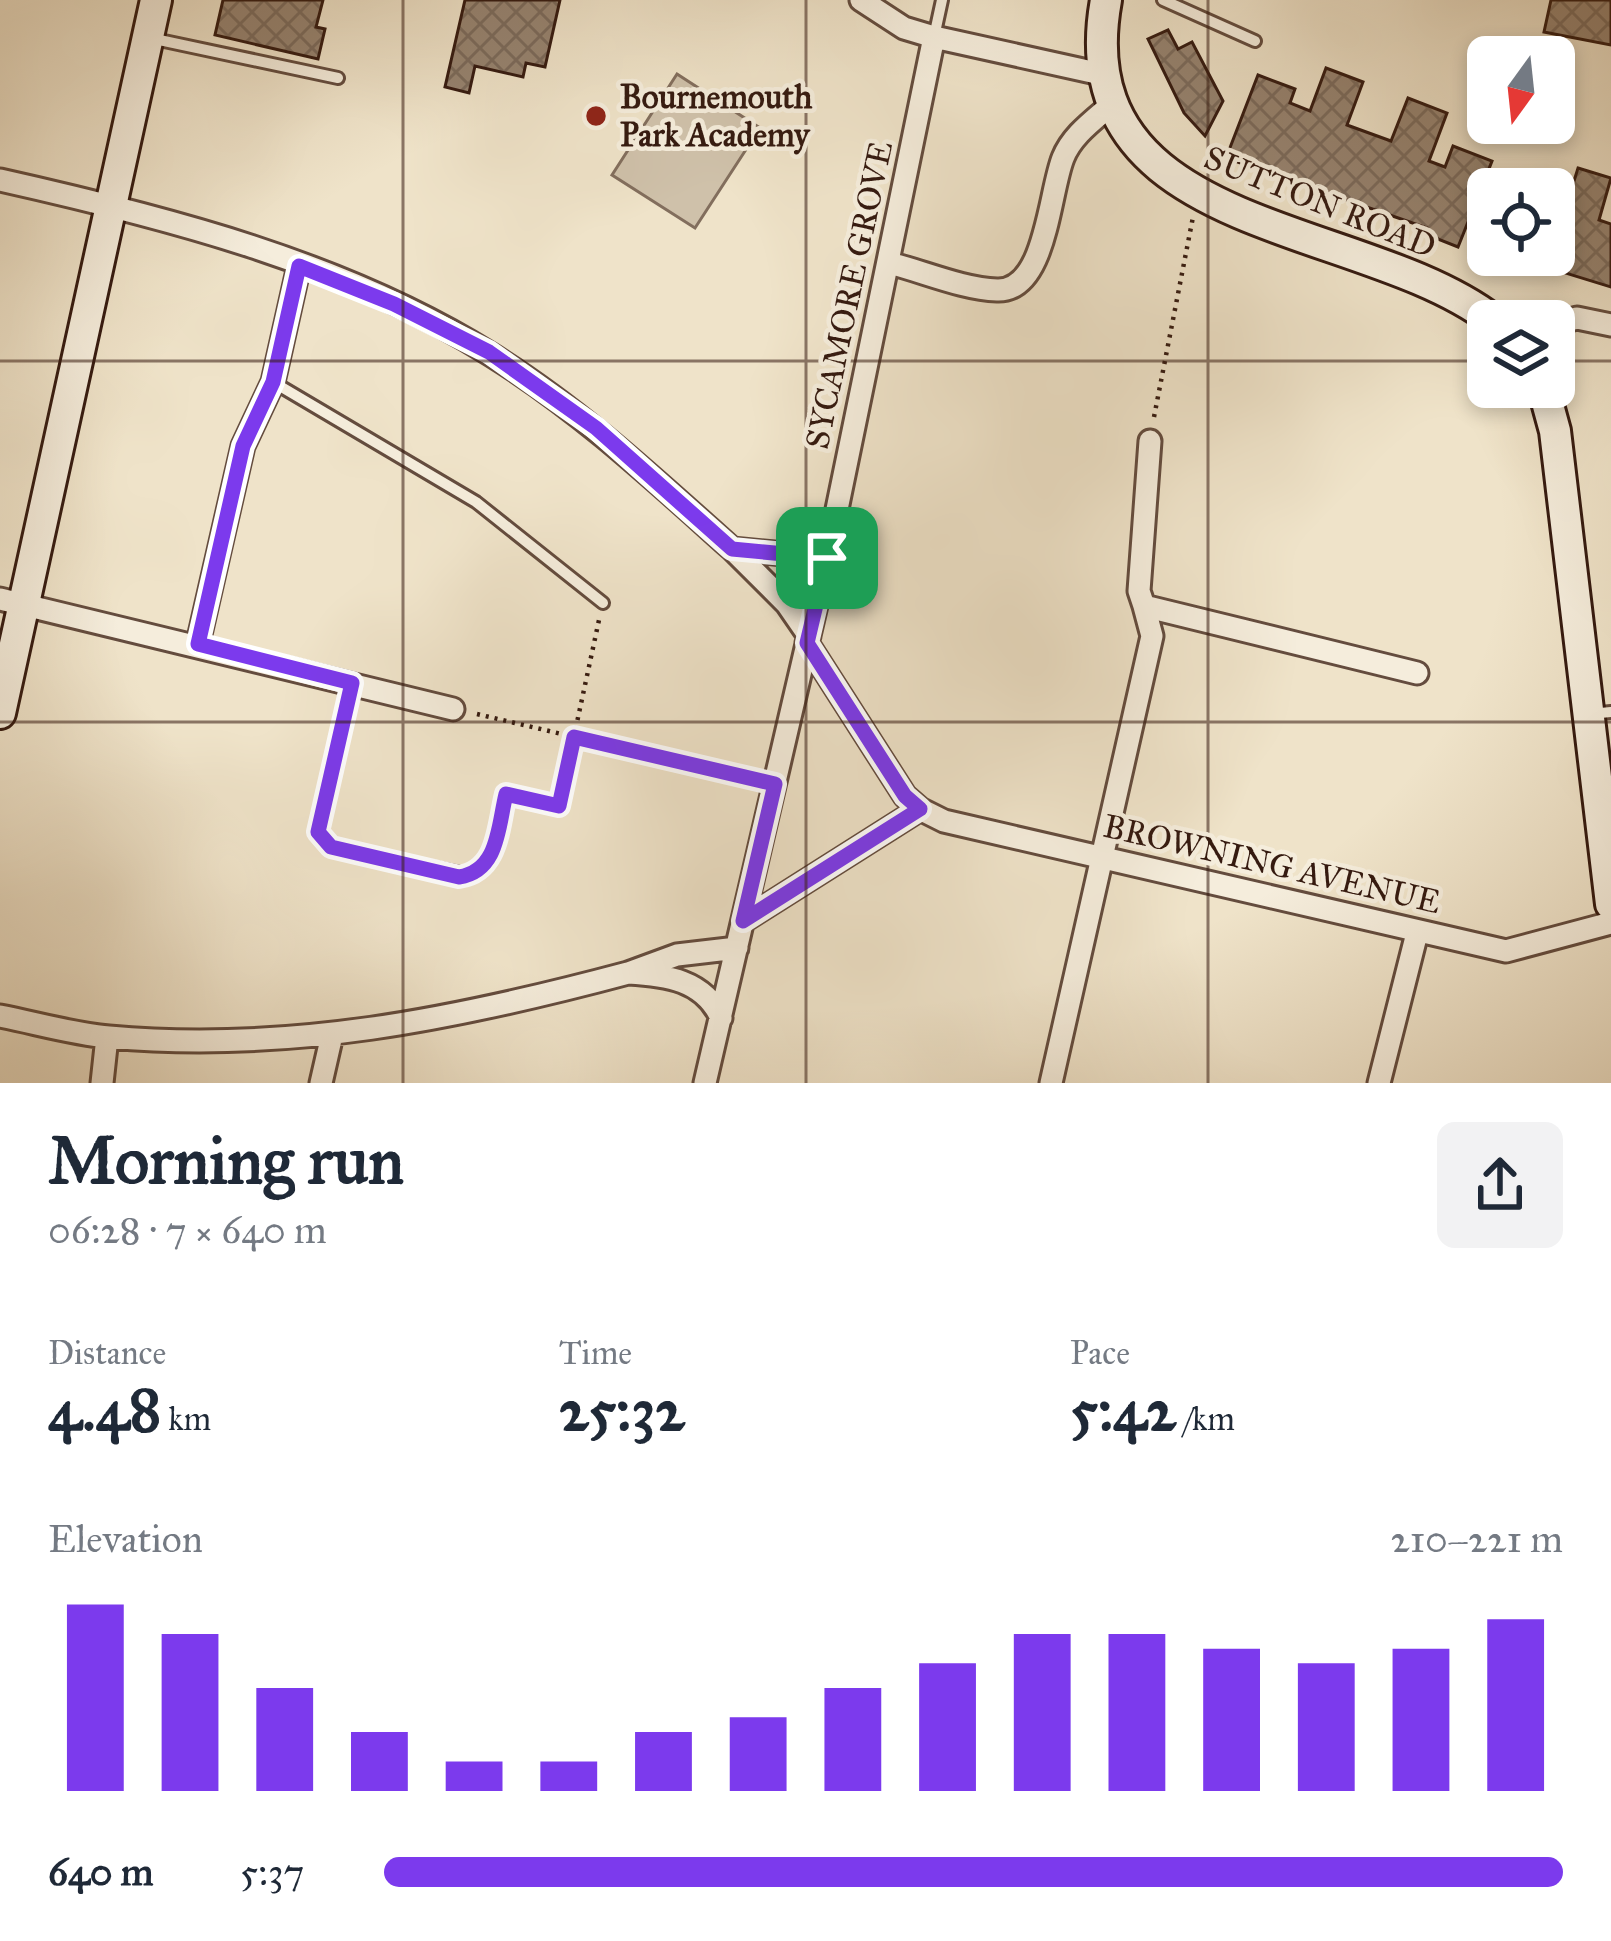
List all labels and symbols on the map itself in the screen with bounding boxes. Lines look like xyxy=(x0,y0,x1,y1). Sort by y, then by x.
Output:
north arrow xyxy=(1467,36,1575,144)
place label: Bournemouth Park Academy xyxy=(620,77,813,155)
marker: Bournemouth Park Academy xyxy=(583,103,609,129)
street label: SYCAMORE GROVE xyxy=(797,137,901,453)
street label: SUTTON ROAD xyxy=(1198,137,1442,267)
pin xyxy=(776,507,878,609)
street label: BROWNING AVENUE xyxy=(1099,806,1445,922)

